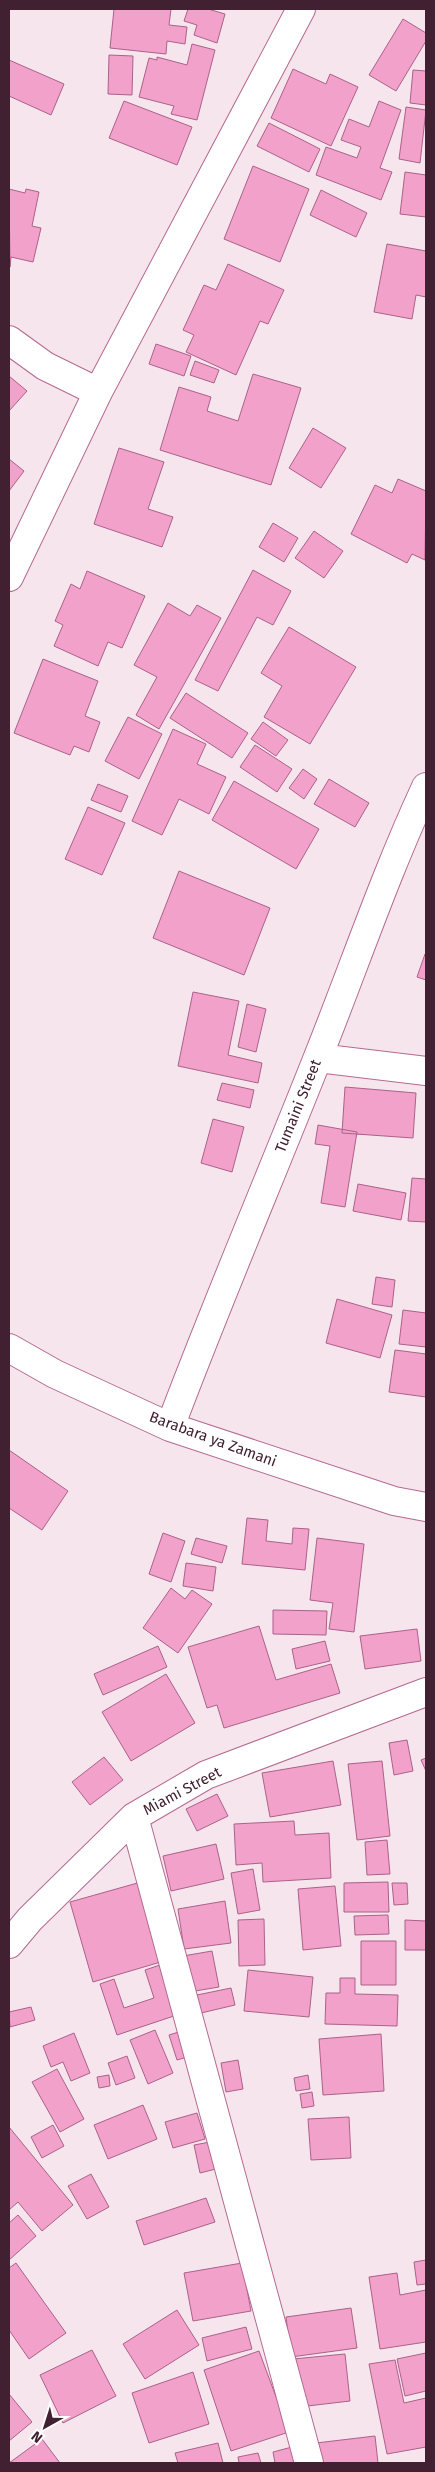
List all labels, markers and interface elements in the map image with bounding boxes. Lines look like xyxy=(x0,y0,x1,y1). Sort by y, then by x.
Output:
street label: Tumaini Street xyxy=(271,1056,325,1155)
street label: Barabara ya Zamani xyxy=(147,1408,279,1470)
street label: Miami Street xyxy=(140,1763,225,1819)
north arrow xyxy=(20,2402,70,2452)
text: N xyxy=(28,2427,46,2446)

